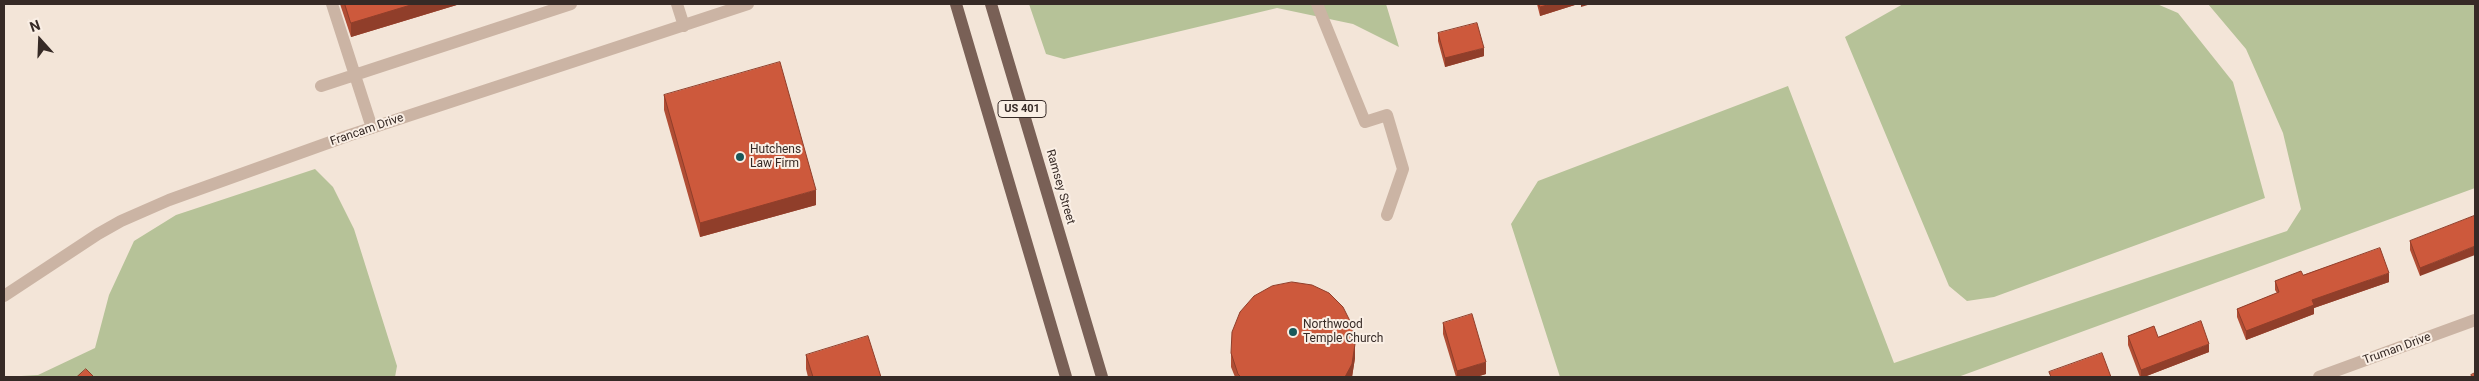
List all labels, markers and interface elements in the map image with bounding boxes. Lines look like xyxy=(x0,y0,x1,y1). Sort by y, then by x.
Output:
north arrow xyxy=(15,15,65,65)
text: N xyxy=(27,17,42,35)
road number: US 401 xyxy=(998,100,1046,118)
street label: Francam Drive xyxy=(328,111,406,149)
place label: Hutchens Law Firm xyxy=(750,143,801,171)
street label: Ramsey Street xyxy=(1042,148,1078,226)
marker: Hutchens Law Firm xyxy=(734,151,746,163)
place label: Northwood Temple Church xyxy=(1303,318,1383,346)
marker: Northwood Temple Church xyxy=(1287,326,1299,338)
street label: Truman Drive xyxy=(2361,330,2433,368)

